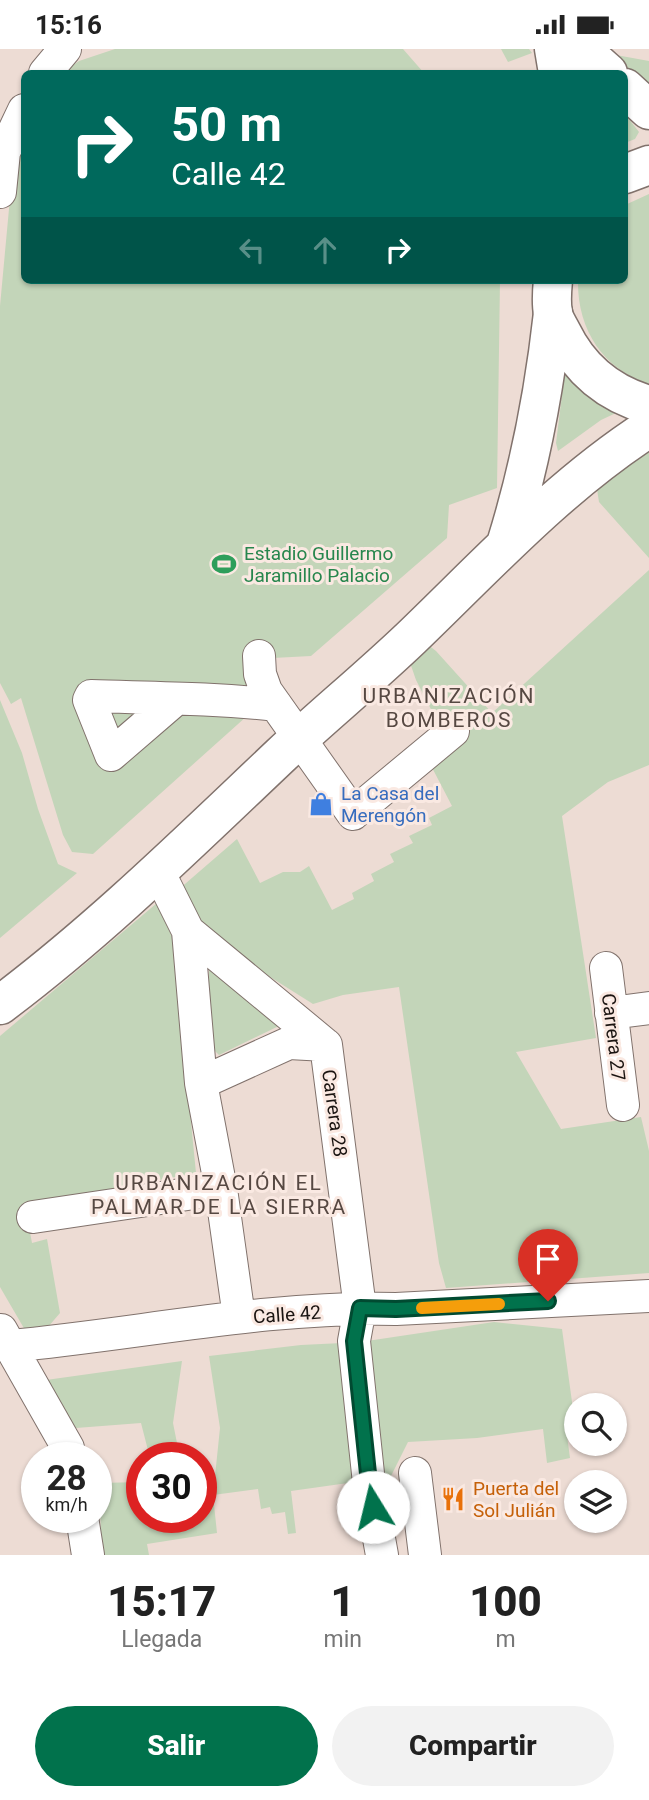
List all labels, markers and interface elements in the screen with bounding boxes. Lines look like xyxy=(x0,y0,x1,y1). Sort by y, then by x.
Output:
text: 15:16 xyxy=(35,10,102,40)
text: 50 m xyxy=(171,96,282,153)
icon: right xyxy=(56,98,147,189)
text: Calle 42 xyxy=(171,155,286,193)
icon: left xyxy=(233,231,271,269)
icon: ahead xyxy=(306,231,344,269)
icon: right xyxy=(379,231,417,269)
place label: Estadio Guillermo Jaramillo Palacio xyxy=(244,542,393,587)
sports icon: Estadio Guillermo Jaramillo Palacio xyxy=(210,550,238,578)
district label: URBANIZACIÓN BOMBEROS xyxy=(362,684,536,732)
place label: La Casa del Merengón xyxy=(341,782,439,827)
shop icon: La Casa del Merengón xyxy=(307,790,335,818)
street label: Carrera 27 xyxy=(597,992,630,1082)
street label: Carrera 28 xyxy=(317,1068,352,1158)
district label: URBANIZACIÓN EL PALMAR DE LA SIERRA xyxy=(91,1171,347,1219)
pin xyxy=(518,1229,578,1301)
icon: arrive xyxy=(529,1240,567,1278)
street label: Calle 42 xyxy=(252,1301,322,1328)
map controls xyxy=(564,1393,627,1533)
button: search xyxy=(564,1393,627,1456)
speed limit sign: 30 xyxy=(126,1442,217,1533)
text: 28 xyxy=(46,1458,87,1499)
position arrow xyxy=(336,1470,410,1544)
button: layers xyxy=(564,1470,627,1533)
place label: Puerta del Sol Julián xyxy=(473,1477,559,1522)
restaurant icon: Puerta del Sol Julián xyxy=(439,1485,467,1513)
text: km/h xyxy=(45,1494,88,1515)
text: 15:17 xyxy=(107,1577,216,1626)
text: 1 xyxy=(331,1577,355,1626)
text: 100 xyxy=(469,1577,542,1626)
text: Llegada xyxy=(121,1626,202,1653)
text: min xyxy=(323,1626,362,1653)
text: m xyxy=(495,1626,516,1653)
button: Salir xyxy=(35,1706,318,1786)
button: Compartir xyxy=(332,1706,614,1786)

